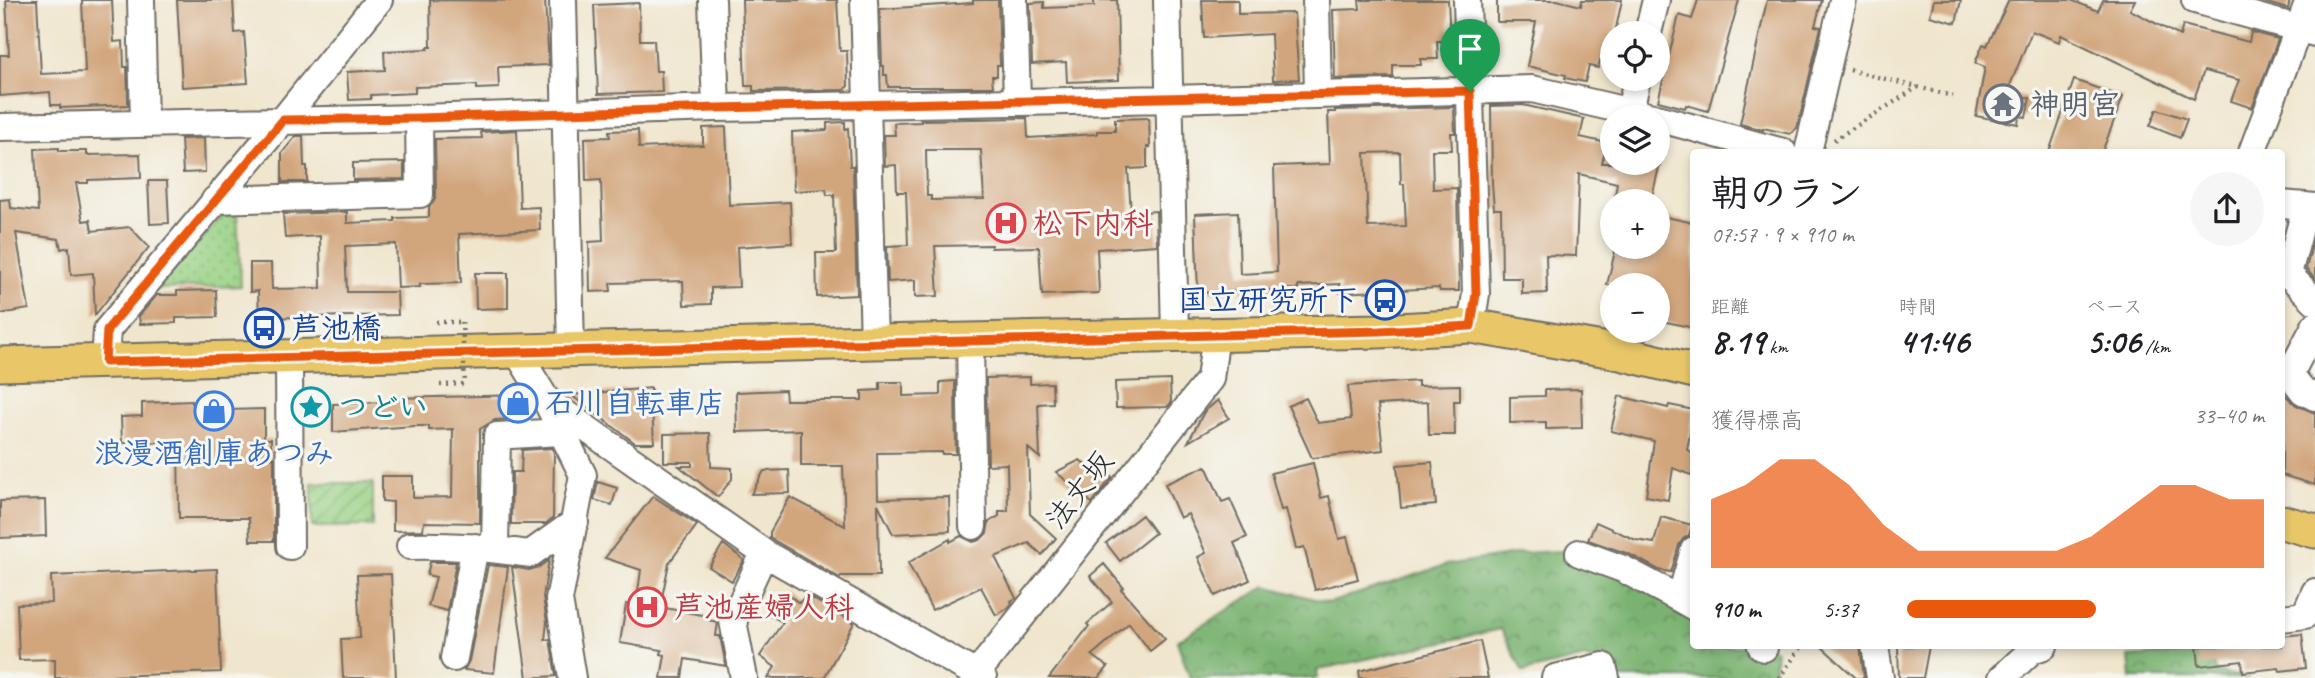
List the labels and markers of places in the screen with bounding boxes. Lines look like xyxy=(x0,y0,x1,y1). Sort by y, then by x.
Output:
pin xyxy=(1440,19,1500,91)
temple icon: 神明宮 xyxy=(1982,83,2024,125)
place label: 神明宮 xyxy=(2030,85,2120,123)
hospital icon: 松下内科 xyxy=(985,202,1027,244)
place label: 松下内科 xyxy=(1033,204,1153,242)
bus stop icon: 国立研究所下 xyxy=(1364,279,1406,321)
place label: 国立研究所下 xyxy=(1178,281,1358,319)
bus stop icon: 芦池橋 xyxy=(243,307,285,349)
place label: 芦池橋 xyxy=(291,309,381,347)
shop icon: 石川自転車店 xyxy=(497,382,539,424)
place label: 石川自転車店 xyxy=(545,384,725,422)
place icon: つどい xyxy=(290,386,332,428)
place label: つどい xyxy=(338,388,428,426)
shop icon: 浪漫酒創庫あつみ xyxy=(193,390,235,432)
place label: 浪漫酒創庫あつみ xyxy=(94,434,334,472)
hospital icon: 芦池産婦人科 xyxy=(626,586,668,628)
place label: 芦池産婦人科 xyxy=(674,588,854,626)

